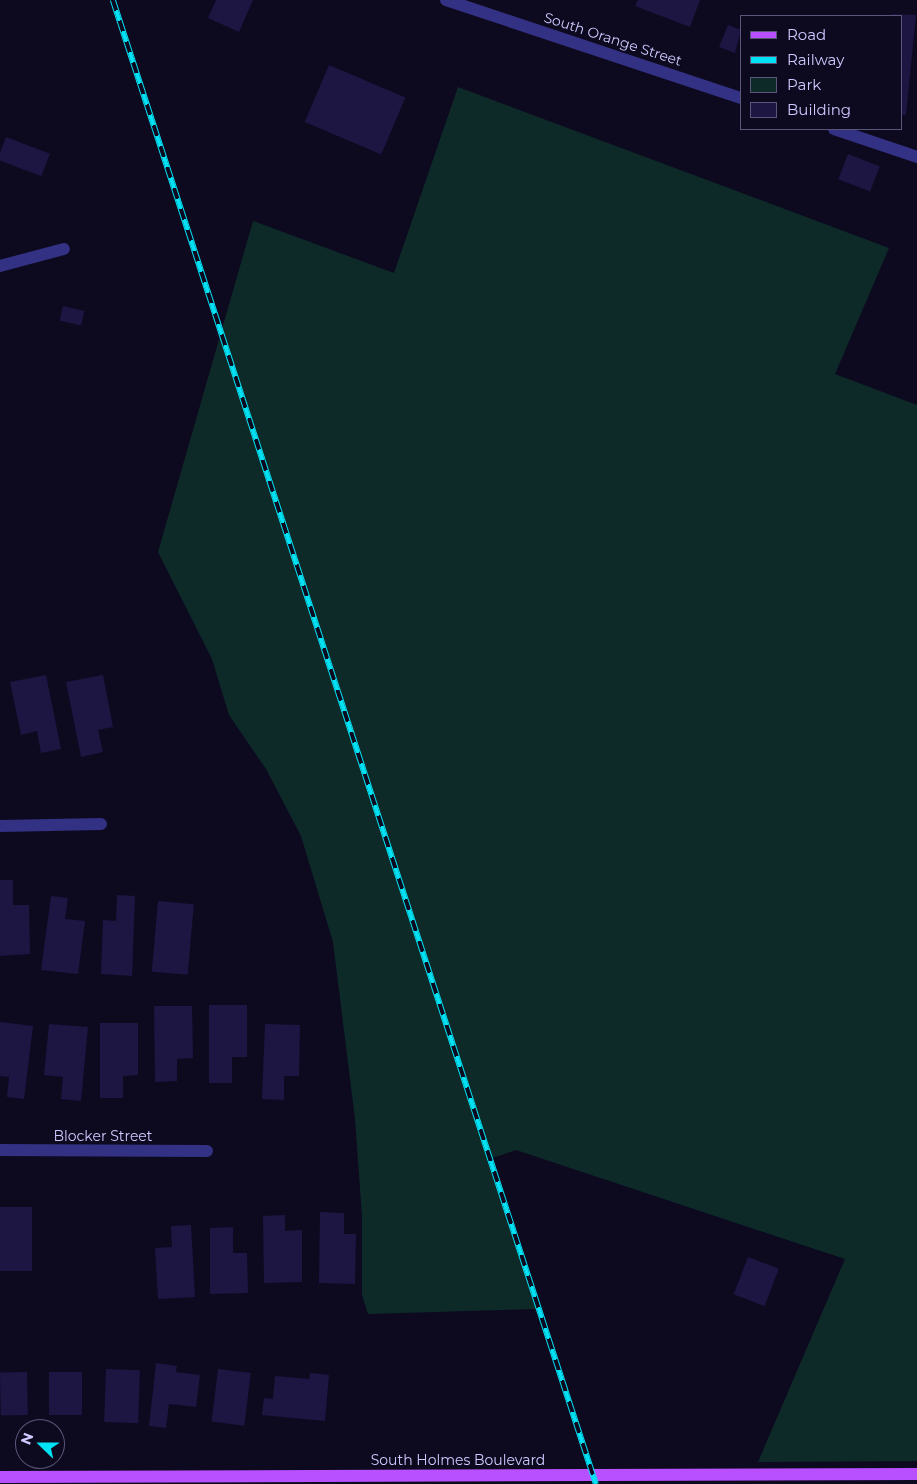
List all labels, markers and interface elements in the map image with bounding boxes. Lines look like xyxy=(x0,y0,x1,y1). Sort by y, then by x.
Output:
street label: South Orange Street xyxy=(542,9,684,69)
legend xyxy=(740,15,902,130)
text: Road xyxy=(787,25,826,44)
text: Railway xyxy=(787,50,844,69)
text: Park xyxy=(787,75,821,94)
text: Building xyxy=(787,100,851,119)
street label: Blocker Street xyxy=(53,1128,153,1144)
north arrow xyxy=(15,1419,65,1469)
text: N xyxy=(17,1430,37,1447)
street label: South Holmes Boulevard xyxy=(371,1452,545,1468)

